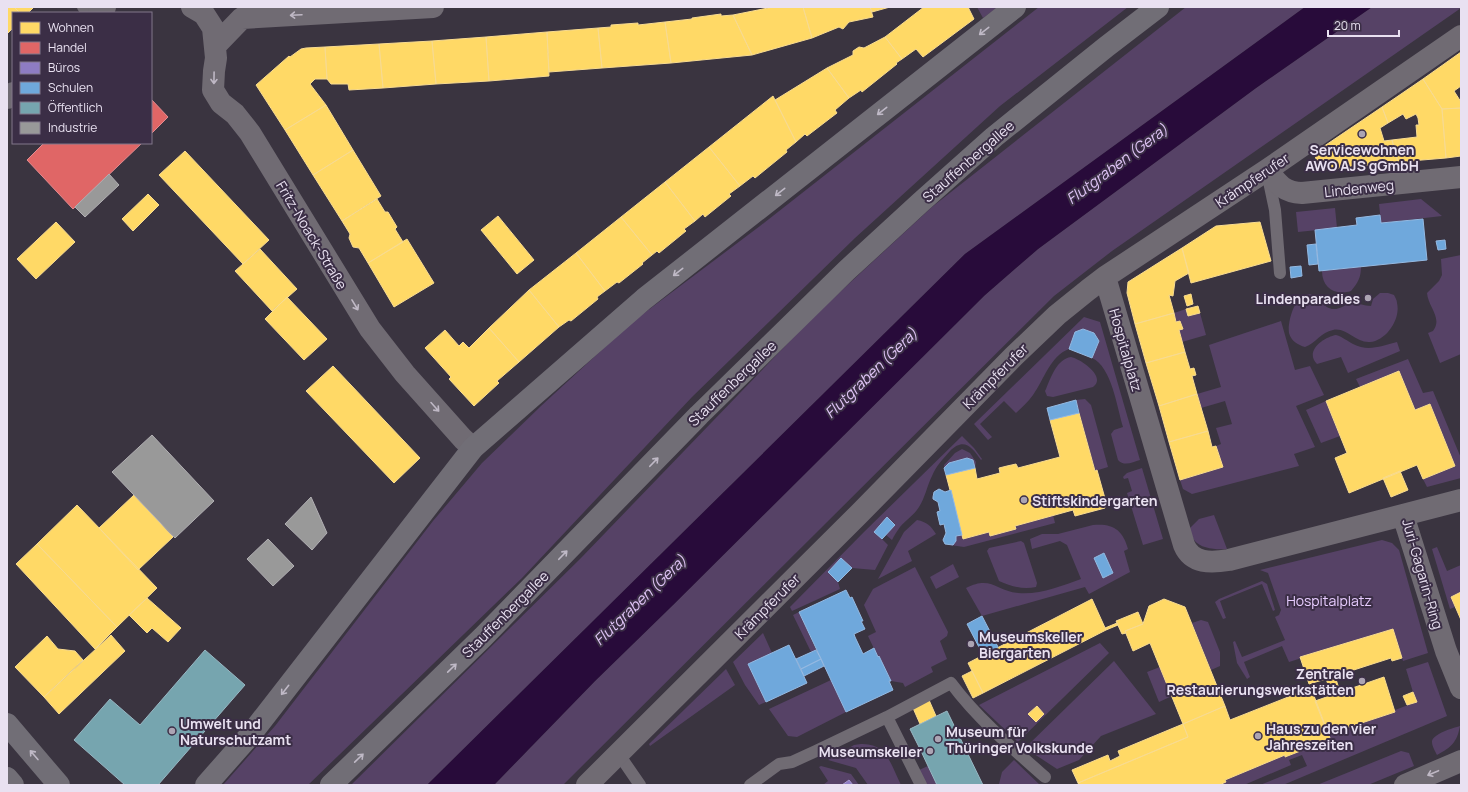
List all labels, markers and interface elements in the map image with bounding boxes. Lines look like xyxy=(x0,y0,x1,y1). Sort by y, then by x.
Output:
one-way arrow xyxy=(290,11,303,19)
legend xyxy=(12,12,152,144)
scale bar xyxy=(1328,12,1399,38)
text: 20 m xyxy=(1334,17,1361,34)
text: Wohnen xyxy=(48,19,94,36)
one-way arrow xyxy=(979,26,990,35)
text: Handel xyxy=(48,39,87,56)
text: Büros xyxy=(48,59,80,76)
one-way arrow xyxy=(210,71,217,84)
text: Schulen xyxy=(48,79,93,96)
text: Öffentlich xyxy=(48,99,103,116)
one-way arrow xyxy=(877,107,888,116)
street label: Stauffenbergallee xyxy=(918,116,1018,206)
text: Industrie xyxy=(48,119,97,136)
water label: Flutgraben (Gera) xyxy=(1062,119,1172,209)
marker: Servicewohnen AWO AJS gGmbH xyxy=(1357,129,1367,139)
place label: Servicewohnen AWO AJS gGmbH xyxy=(1305,140,1419,175)
street label: Krämpferufer xyxy=(1211,148,1293,212)
street label: Lindenweg xyxy=(1323,175,1395,201)
street label: Fritz-Noack-Straße xyxy=(272,177,352,293)
one-way arrow xyxy=(775,187,786,196)
one-way arrow xyxy=(673,268,684,277)
place label: Lindenparadies xyxy=(1256,289,1360,308)
marker: Lindenparadies xyxy=(1363,293,1373,303)
one-way arrow xyxy=(351,299,359,310)
street label: Hospitalplatz xyxy=(1105,306,1147,394)
water label: Flutgraben (Gera) xyxy=(820,323,922,423)
street label: Stauffenbergallee xyxy=(684,336,780,430)
street label: Krämpferufer xyxy=(958,339,1032,413)
one-way arrow xyxy=(430,402,439,412)
one-way arrow xyxy=(649,457,659,467)
place label: Stiftskindergarten xyxy=(1032,491,1158,510)
marker: Stiftskindergarten xyxy=(1019,495,1029,505)
street label: Juri-Gagarin-Ring xyxy=(1398,517,1448,631)
one-way arrow xyxy=(558,550,568,560)
water label: Flutgraben (Gera) xyxy=(589,550,691,650)
street label: Stauffenbergallee xyxy=(457,566,553,662)
street label: Krämpferufer xyxy=(730,569,804,643)
park label: Hospitalplatz xyxy=(1286,591,1372,610)
place label: Museumskeller Biergarten xyxy=(979,627,1083,662)
marker: Museumskeller Biergarten xyxy=(966,639,976,649)
one-way arrow xyxy=(447,663,457,672)
place label: Zentrale Restaurierungswerkstätten xyxy=(1167,664,1354,699)
marker: Zentrale Restaurierungswerkstätten xyxy=(1357,676,1367,686)
one-way arrow xyxy=(281,685,290,696)
place label: Umwelt und Naturschutzamt xyxy=(180,714,291,749)
place label: Haus zu den vier Jahreszeiten xyxy=(1266,719,1377,754)
place label: Museum für Thüringer Volkskunde xyxy=(946,722,1093,757)
marker: Umwelt und Naturschutzamt xyxy=(167,726,177,736)
marker: Haus zu den vier Jahreszeiten xyxy=(1253,731,1263,741)
marker: Museum für Thüringer Volkskunde xyxy=(933,734,943,744)
place label: Museumskeller xyxy=(819,742,922,761)
marker: Museumskeller xyxy=(925,746,935,756)
one-way arrow xyxy=(29,750,38,761)
one-way arrow xyxy=(354,753,364,763)
one-way arrow xyxy=(1427,770,1439,777)

